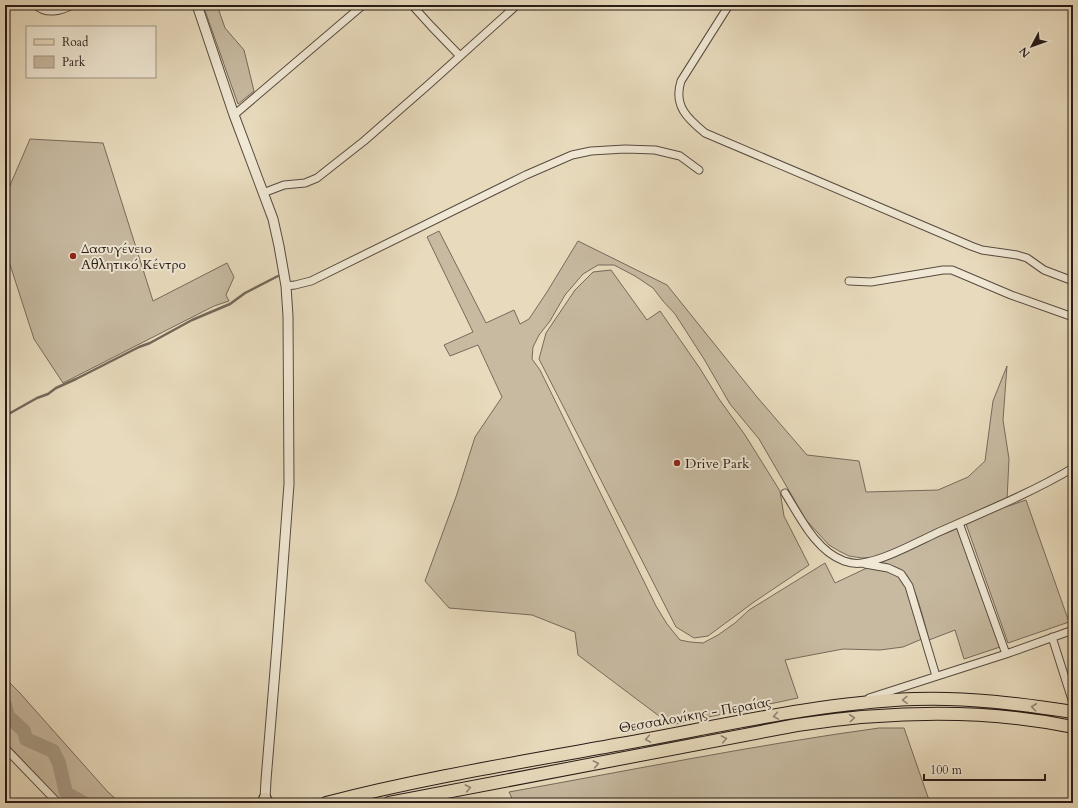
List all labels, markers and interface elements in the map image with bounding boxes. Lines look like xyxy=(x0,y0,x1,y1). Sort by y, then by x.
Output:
legend xyxy=(26,26,156,78)
north arrow xyxy=(1012,26,1052,66)
text: Road xyxy=(62,34,89,50)
text: N xyxy=(1016,43,1034,61)
text: Park xyxy=(62,54,86,70)
place label: Δασυγένειο Αθλητικό Κέντρο xyxy=(81,239,187,274)
marker: Δασυγένειο Αθλητικό Κέντρο xyxy=(68,251,78,261)
place label: Drive Park xyxy=(685,454,750,473)
marker: Drive Park xyxy=(672,458,682,468)
street label: Θεσσαλονίκης - Περαίας xyxy=(617,692,773,738)
one-way arrow xyxy=(902,695,908,704)
one-way arrow xyxy=(1031,703,1037,712)
one-way arrow xyxy=(773,711,779,719)
one-way arrow xyxy=(849,714,855,723)
one-way arrow xyxy=(645,734,651,743)
one-way arrow xyxy=(720,735,727,744)
scale bar xyxy=(924,756,1045,782)
one-way arrow xyxy=(593,760,599,769)
text: 100 m xyxy=(930,762,963,778)
one-way arrow xyxy=(465,784,471,792)

